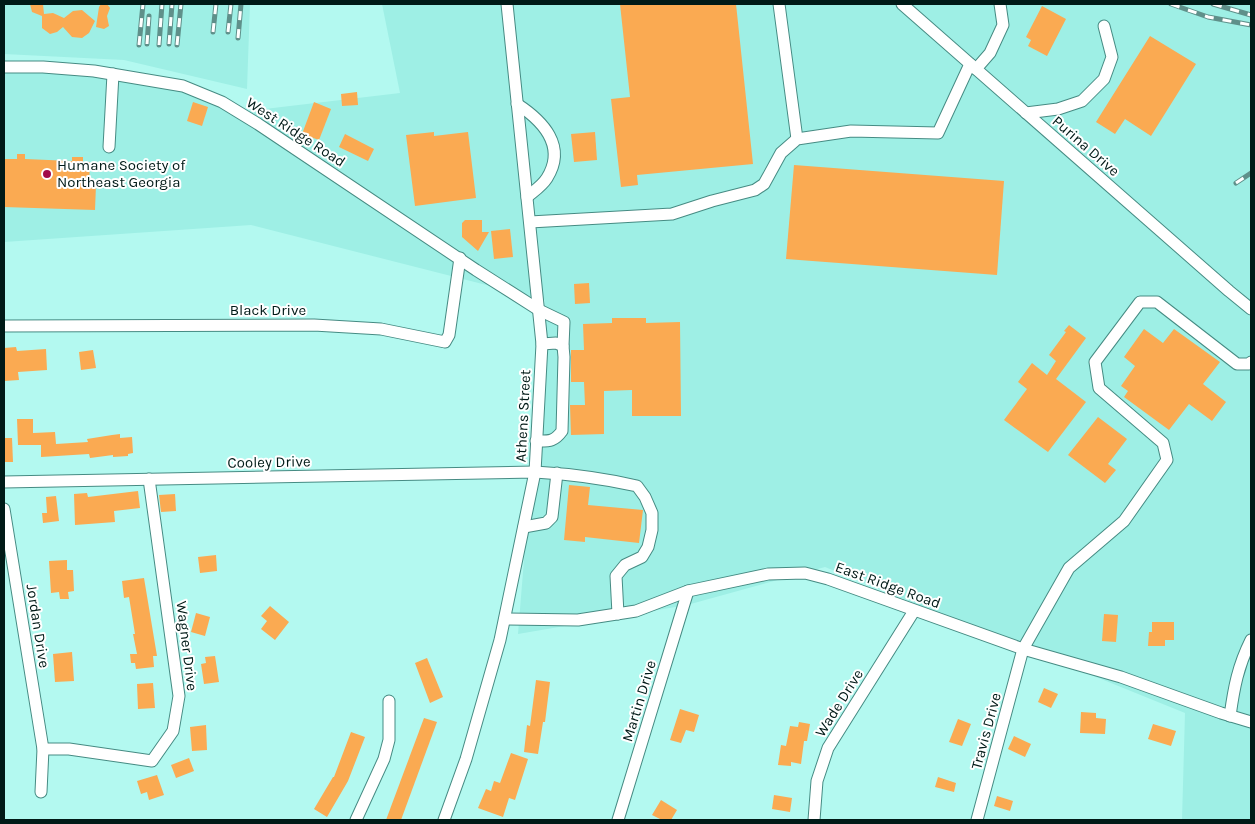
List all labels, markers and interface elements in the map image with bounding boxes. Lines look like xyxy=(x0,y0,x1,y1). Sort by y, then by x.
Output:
street label: West Ridge Road xyxy=(243,93,349,171)
street label: Purina Drive xyxy=(1049,112,1123,180)
place label: Humane Society of Northeast Georgia xyxy=(57,156,186,191)
marker: Humane Society of Northeast Georgia xyxy=(41,168,53,180)
street label: Black Drive xyxy=(230,301,306,319)
street label: Athens Street xyxy=(512,369,534,463)
street label: Cooley Drive xyxy=(227,452,311,472)
street label: East Ridge Road xyxy=(833,558,943,612)
street label: Jordan Drive xyxy=(23,583,53,669)
street label: Wagner Drive xyxy=(173,600,201,692)
street label: Martin Drive xyxy=(618,658,660,744)
street label: Wade Drive xyxy=(811,666,867,740)
street label: Travis Drive xyxy=(967,691,1005,771)

